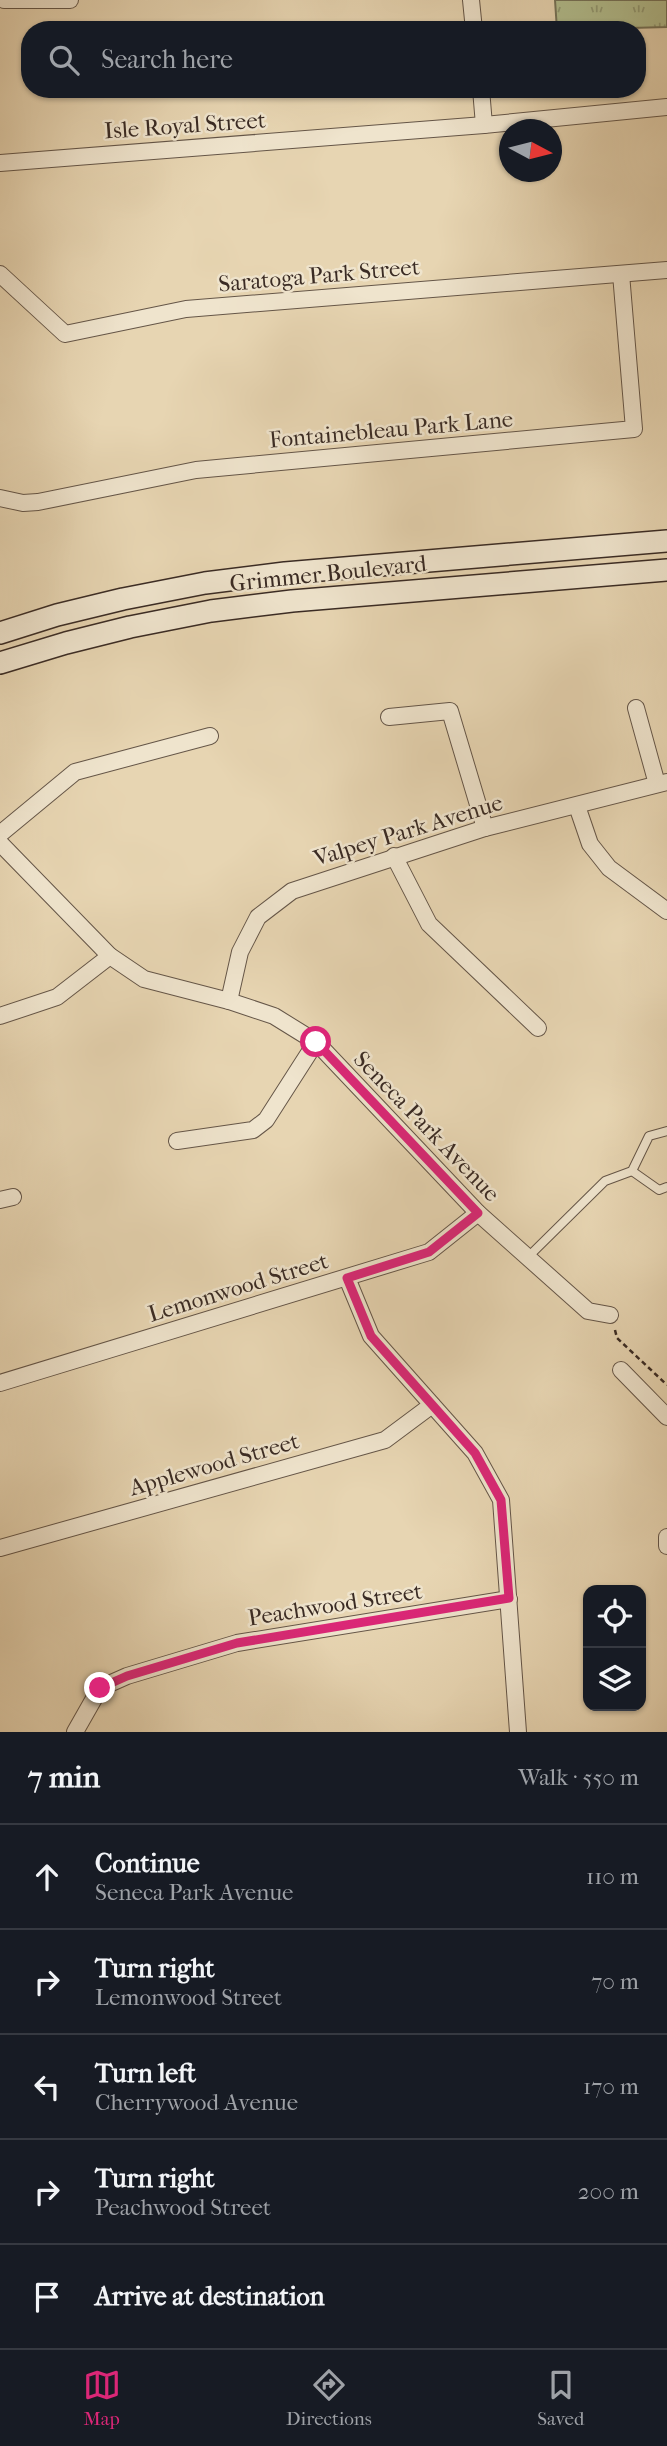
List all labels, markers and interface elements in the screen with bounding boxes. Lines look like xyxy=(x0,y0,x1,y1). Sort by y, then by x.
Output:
search box xyxy=(21,21,646,98)
icon: search xyxy=(45,41,83,79)
text: Search here xyxy=(101,44,233,75)
street label: Isle Royal Street xyxy=(103,106,267,145)
north arrow xyxy=(499,119,562,182)
street label: Saratoga Park Street xyxy=(217,253,421,298)
street label: Fontainebleau Park Lane xyxy=(268,405,514,454)
street label: Grimmer Boulevard xyxy=(228,550,428,597)
street label: Valpey Park Avenue xyxy=(309,789,506,872)
route start xyxy=(300,1026,331,1057)
street label: Seneca Park Avenue xyxy=(348,1046,505,1207)
street label: Lemonwood Street xyxy=(145,1247,331,1328)
street label: Applewood Street xyxy=(125,1427,302,1502)
street label: Peachwood Street xyxy=(246,1577,424,1632)
map controls xyxy=(583,1585,646,1711)
button: locate xyxy=(583,1585,646,1648)
button: layers xyxy=(583,1648,646,1711)
route end xyxy=(84,1672,115,1703)
text: 7 min xyxy=(28,1760,100,1795)
text: Walk · 550 m xyxy=(518,1764,639,1791)
text: Continue xyxy=(95,1848,200,1879)
icon: ahead xyxy=(28,1858,66,1896)
text: 110 m xyxy=(586,1863,639,1890)
text: Seneca Park Avenue xyxy=(95,1879,293,1906)
text: Turn right xyxy=(95,1953,215,1984)
icon: right xyxy=(28,1963,66,2001)
text: 70 m xyxy=(591,1968,639,1995)
text: Lemonwood Street xyxy=(95,1984,282,2011)
text: Turn left xyxy=(95,2058,196,2089)
icon: left xyxy=(28,2068,66,2106)
text: 170 m xyxy=(583,2073,639,2100)
text: Cherrywood Avenue xyxy=(95,2089,298,2116)
text: Turn right xyxy=(95,2163,215,2194)
icon: right xyxy=(28,2173,66,2211)
text: 200 m xyxy=(578,2178,639,2205)
text: Peachwood Street xyxy=(95,2194,271,2221)
icon: arrive xyxy=(28,2278,66,2316)
text: Arrive at destination xyxy=(95,2281,325,2312)
tab: Map xyxy=(83,2366,121,2430)
tab: Directions xyxy=(286,2366,372,2430)
tab: Saved xyxy=(537,2366,584,2430)

